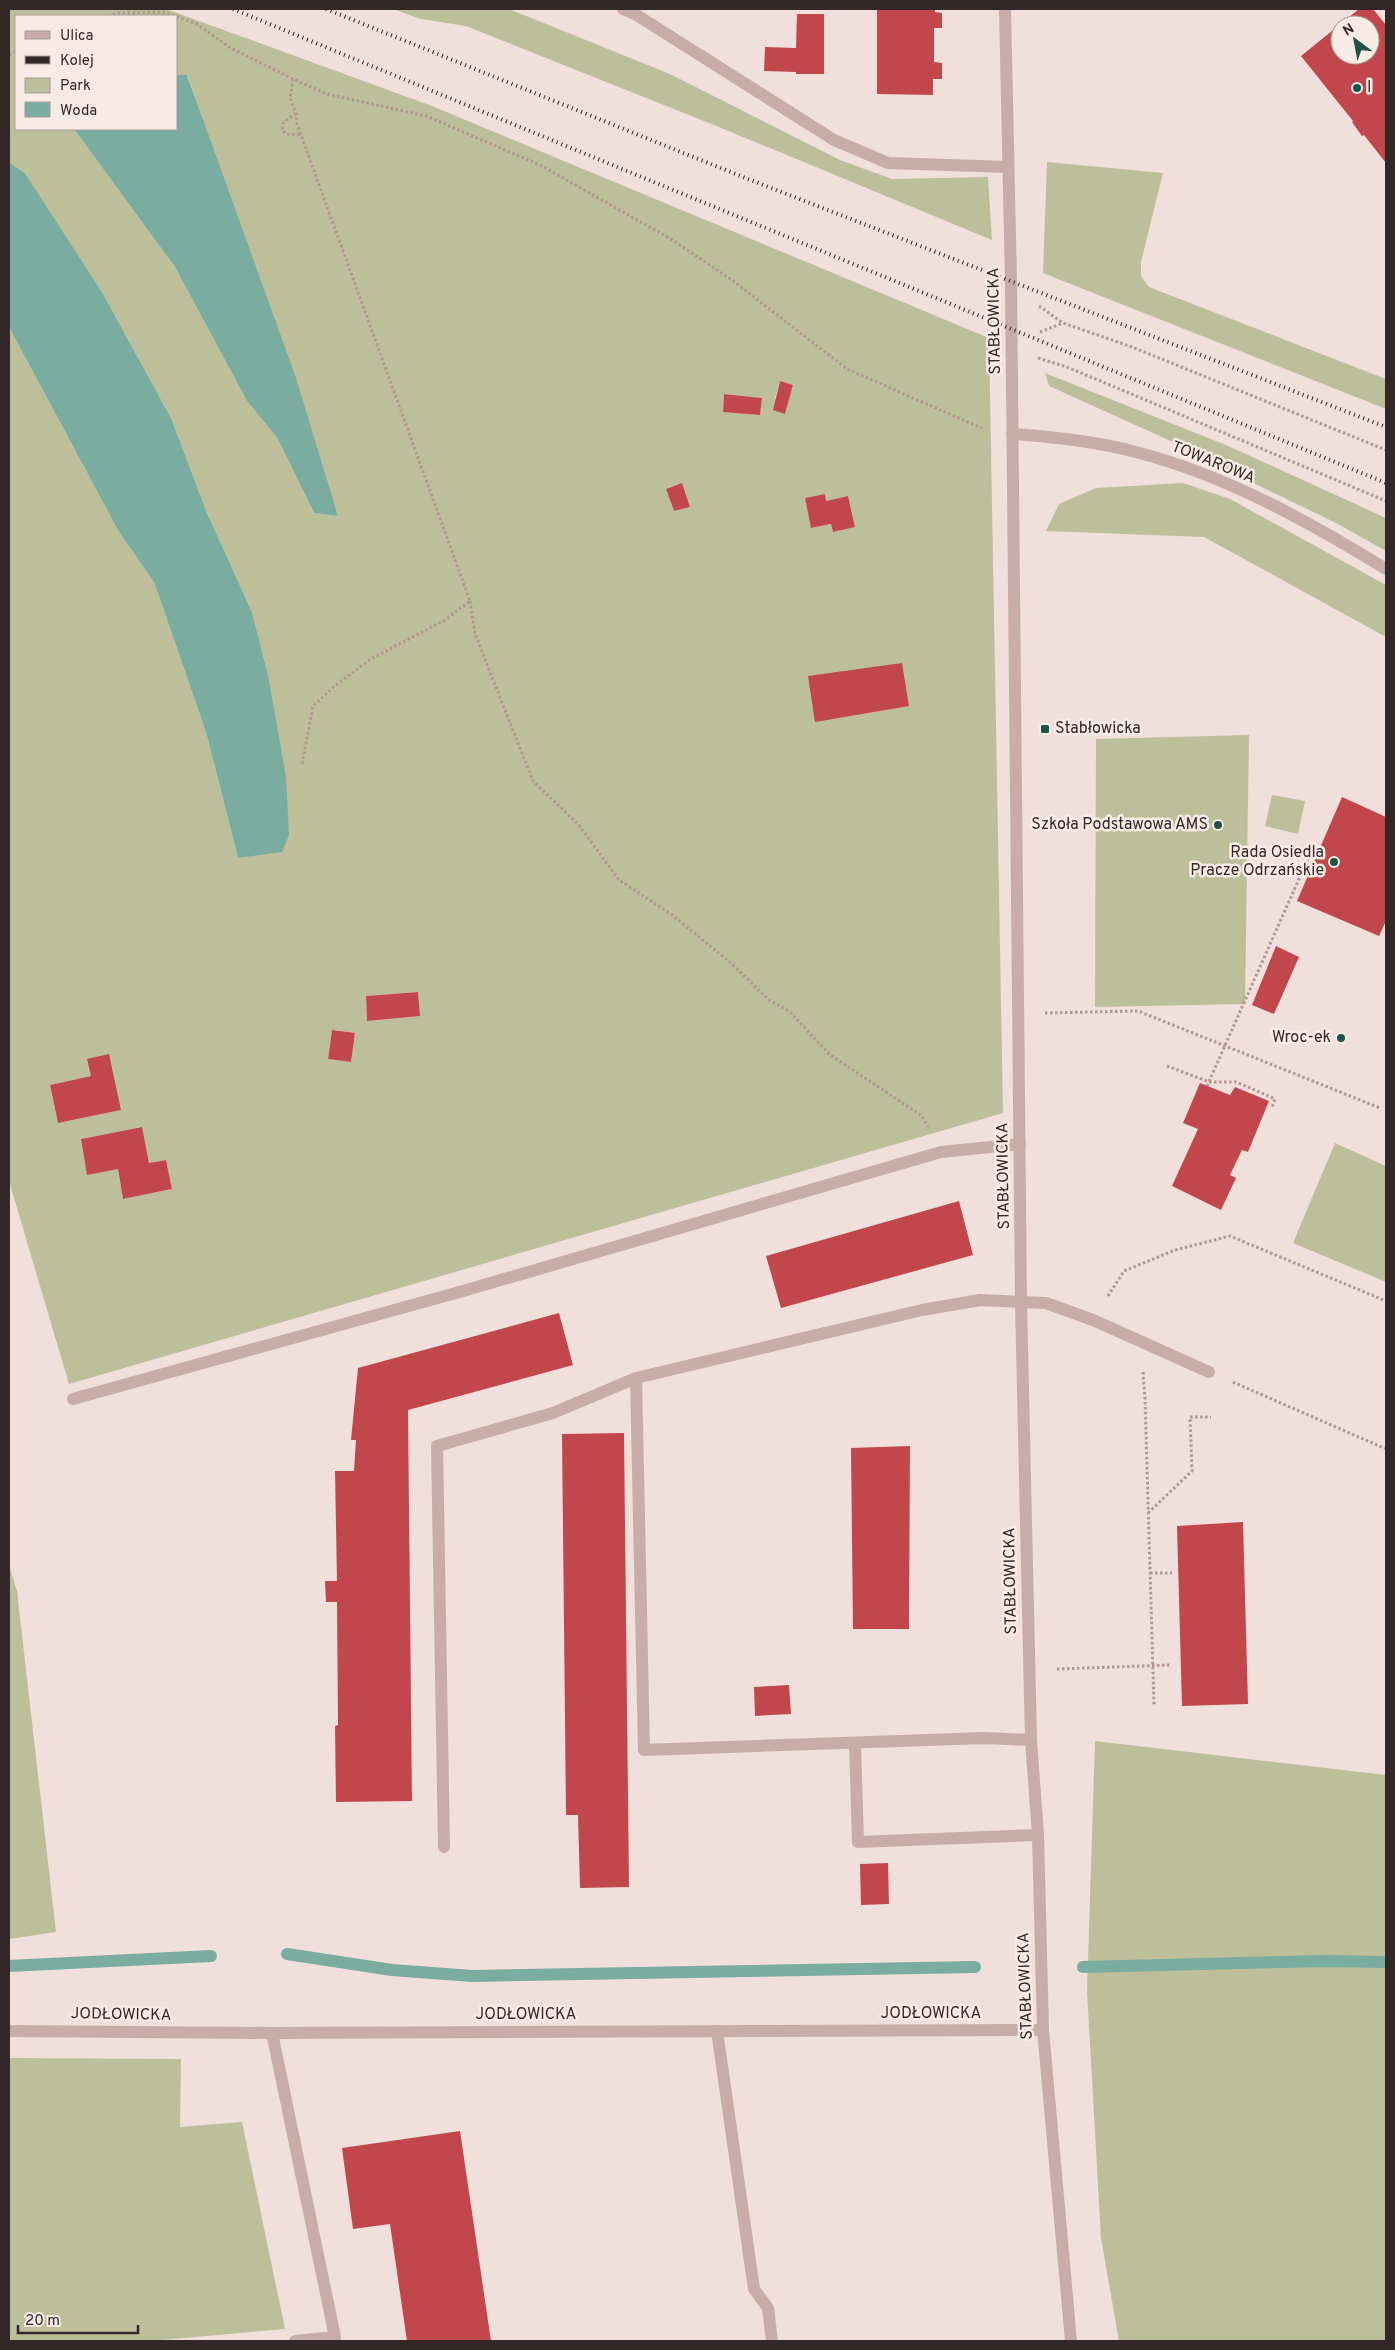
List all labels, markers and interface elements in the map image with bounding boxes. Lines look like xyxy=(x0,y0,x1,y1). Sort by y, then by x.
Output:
legend xyxy=(15,15,178,130)
north arrow xyxy=(1330,15,1380,65)
text: N xyxy=(1340,20,1358,40)
text: Ulica xyxy=(60,27,93,46)
text: Kolej xyxy=(60,52,94,71)
text: Park xyxy=(60,77,91,96)
place label: I xyxy=(1367,78,1372,98)
marker: I xyxy=(1351,82,1363,94)
text: Woda xyxy=(60,102,97,121)
street label: STABŁOWICKA xyxy=(984,267,1006,375)
street label: TOWAROWA xyxy=(1168,437,1258,489)
place label: Stabłowicka xyxy=(1055,719,1141,739)
marker: Stabłowicka xyxy=(1039,723,1051,735)
place label: Szkoła Podstawowa AMS xyxy=(1031,815,1208,835)
marker: Szkoła Podstawowa AMS xyxy=(1212,819,1224,831)
place label: Rada Osiedla Pracze Odrzańskie xyxy=(1190,843,1324,881)
marker: Rada Osiedla Pracze Odrzańskie xyxy=(1328,856,1340,868)
place label: Wroc-ek xyxy=(1272,1028,1331,1048)
marker: Wroc-ek xyxy=(1335,1032,1347,1044)
street label: STABŁOWICKA xyxy=(993,1122,1015,1230)
street label: STABŁOWICKA xyxy=(1000,1527,1022,1635)
street label: STABŁOWICKA xyxy=(1014,1932,1038,2040)
street label: JODŁOWICKA xyxy=(70,2004,172,2026)
street label: JODŁOWICKA xyxy=(881,2004,982,2024)
street label: JODŁOWICKA xyxy=(476,2005,577,2025)
scale bar xyxy=(18,2302,138,2334)
text: 20 m xyxy=(25,2312,60,2331)

